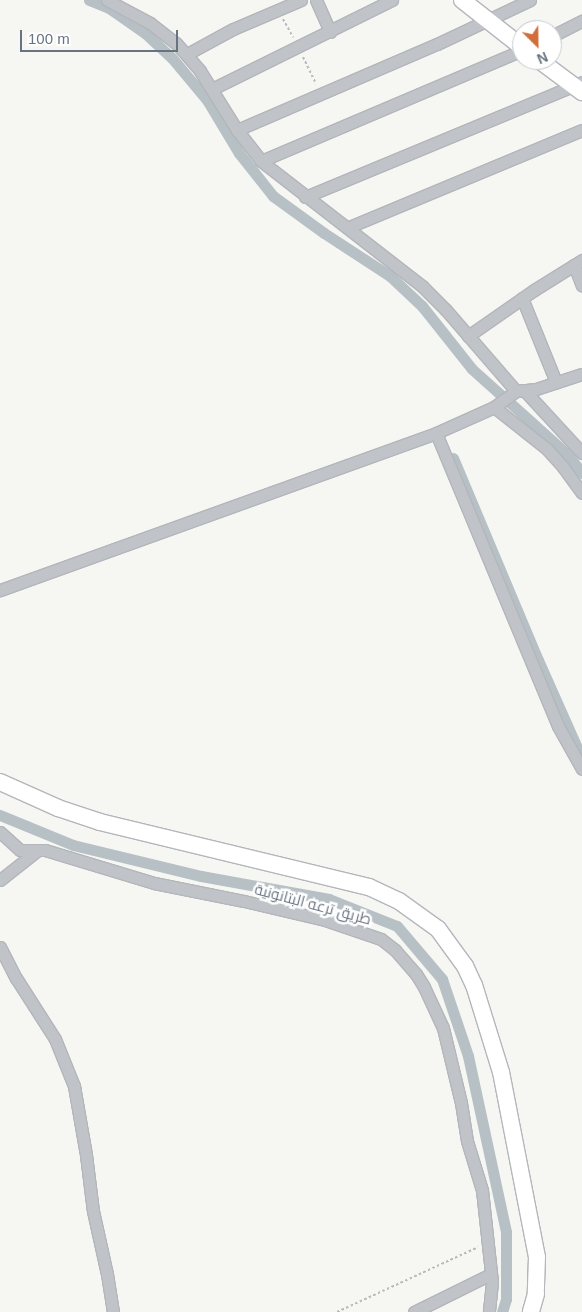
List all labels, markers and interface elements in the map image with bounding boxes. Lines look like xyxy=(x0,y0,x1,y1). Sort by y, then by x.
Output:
scale bar xyxy=(22,20,180,52)
north arrow xyxy=(512,20,562,70)
text: 100 m xyxy=(28,30,70,47)
text: N xyxy=(535,49,550,67)
street label: طريق ترعه البتانونية xyxy=(253,880,373,928)

